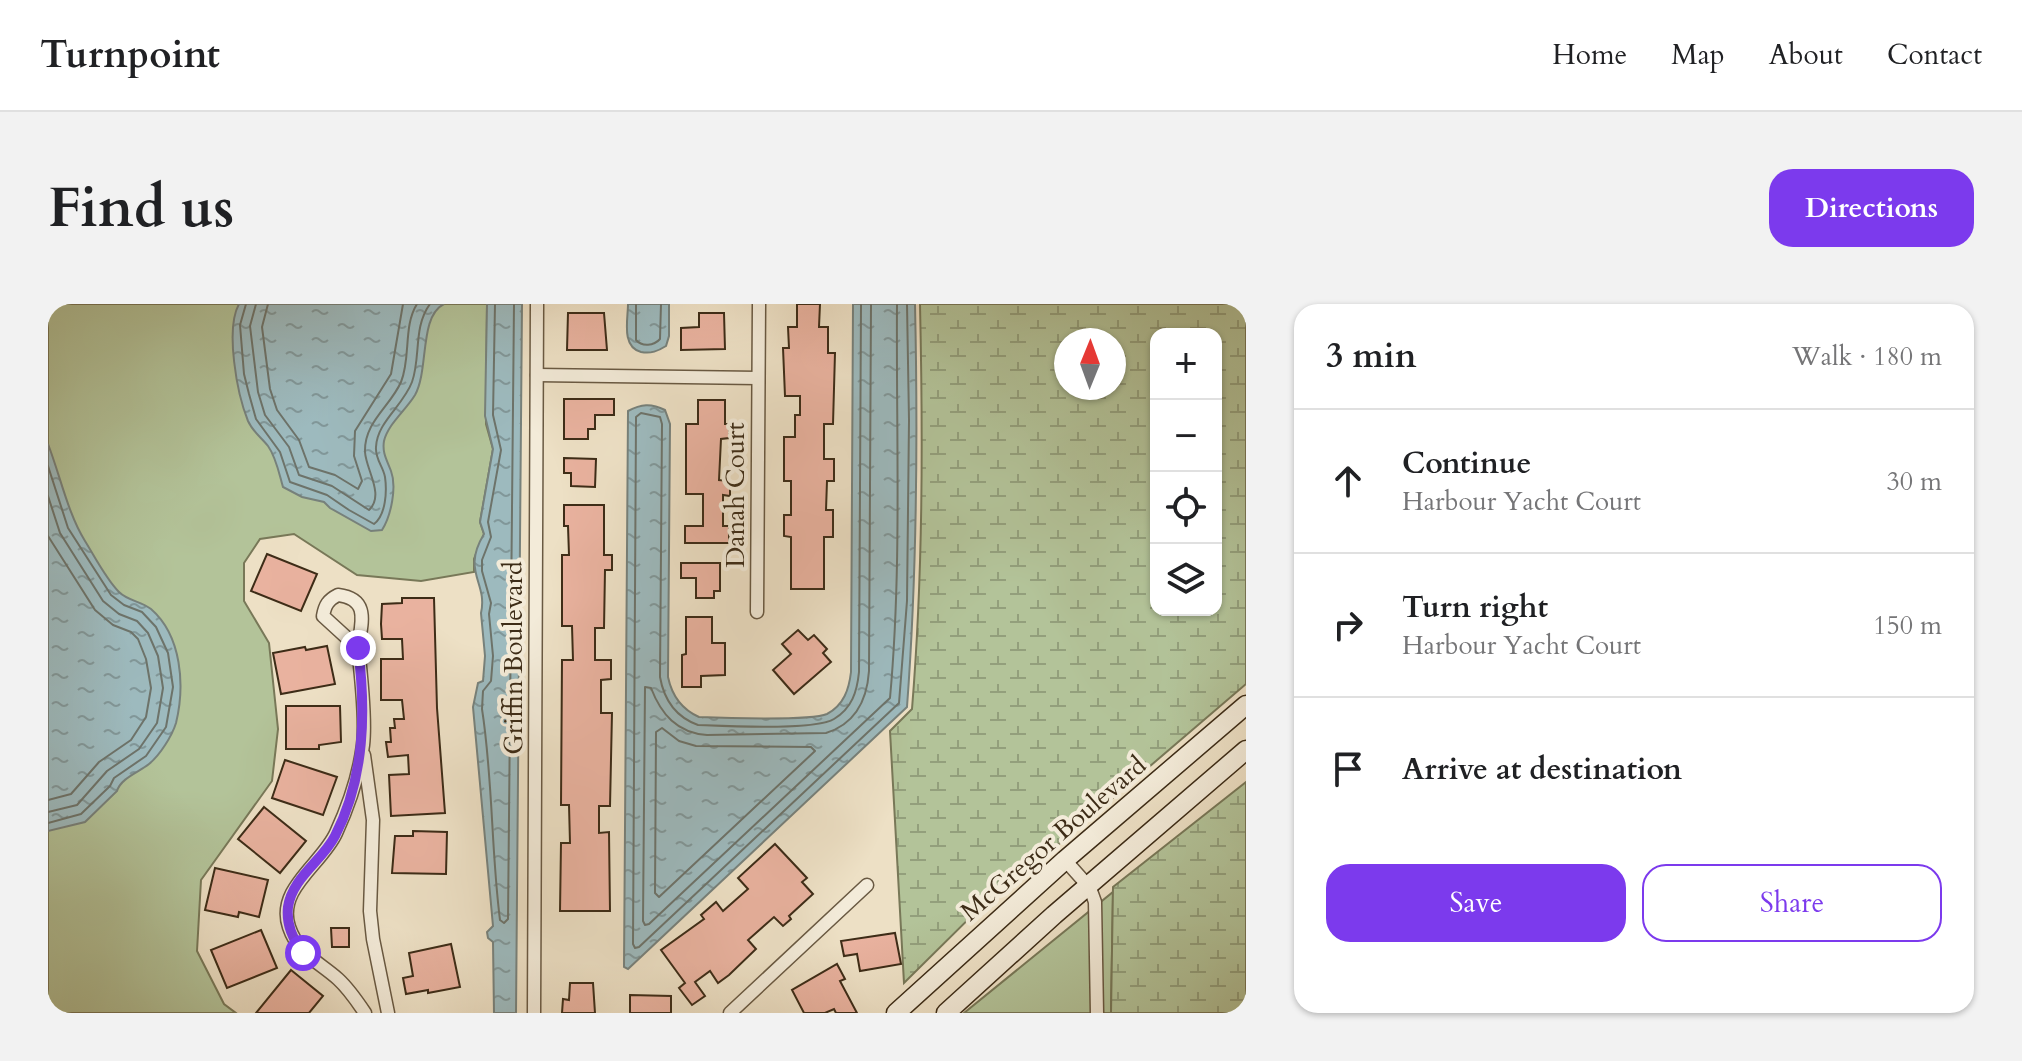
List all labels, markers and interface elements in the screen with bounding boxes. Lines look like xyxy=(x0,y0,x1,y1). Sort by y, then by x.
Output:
text: Turnpoint xyxy=(40,29,220,81)
text: Home xyxy=(1552,36,1627,74)
text: Map xyxy=(1671,36,1725,74)
text: About xyxy=(1769,36,1843,74)
text: Contact xyxy=(1887,36,1982,74)
button: Directions xyxy=(1769,169,1974,247)
text: Find us xyxy=(48,171,234,246)
north arrow xyxy=(1054,328,1126,400)
map controls xyxy=(1150,328,1222,616)
button: + xyxy=(1150,328,1222,400)
text: 3 min xyxy=(1326,333,1417,379)
text: Walk · 180 m xyxy=(1792,339,1942,374)
button: − xyxy=(1150,400,1222,472)
street label: Danah Court xyxy=(718,422,753,568)
text: Continue xyxy=(1402,443,1531,484)
icon: ahead xyxy=(1326,459,1370,503)
text: 30 m xyxy=(1886,464,1942,499)
button: locate xyxy=(1150,472,1222,544)
text: Harbour Yacht Court xyxy=(1402,484,1641,519)
button: layers xyxy=(1150,544,1222,616)
street label: Griffin Boulevard xyxy=(496,561,531,755)
text: Turn right xyxy=(1402,587,1548,628)
icon: right xyxy=(1326,603,1370,647)
text: 150 m xyxy=(1873,608,1942,643)
text: Harbour Yacht Court xyxy=(1402,628,1641,663)
route end xyxy=(340,630,376,666)
icon: arrive xyxy=(1326,747,1370,791)
street label: McGregor Boulevard xyxy=(953,748,1154,929)
text: Arrive at destination xyxy=(1402,749,1682,790)
button: Save xyxy=(1326,864,1626,942)
button: Share xyxy=(1642,864,1942,942)
route start xyxy=(285,935,321,971)

